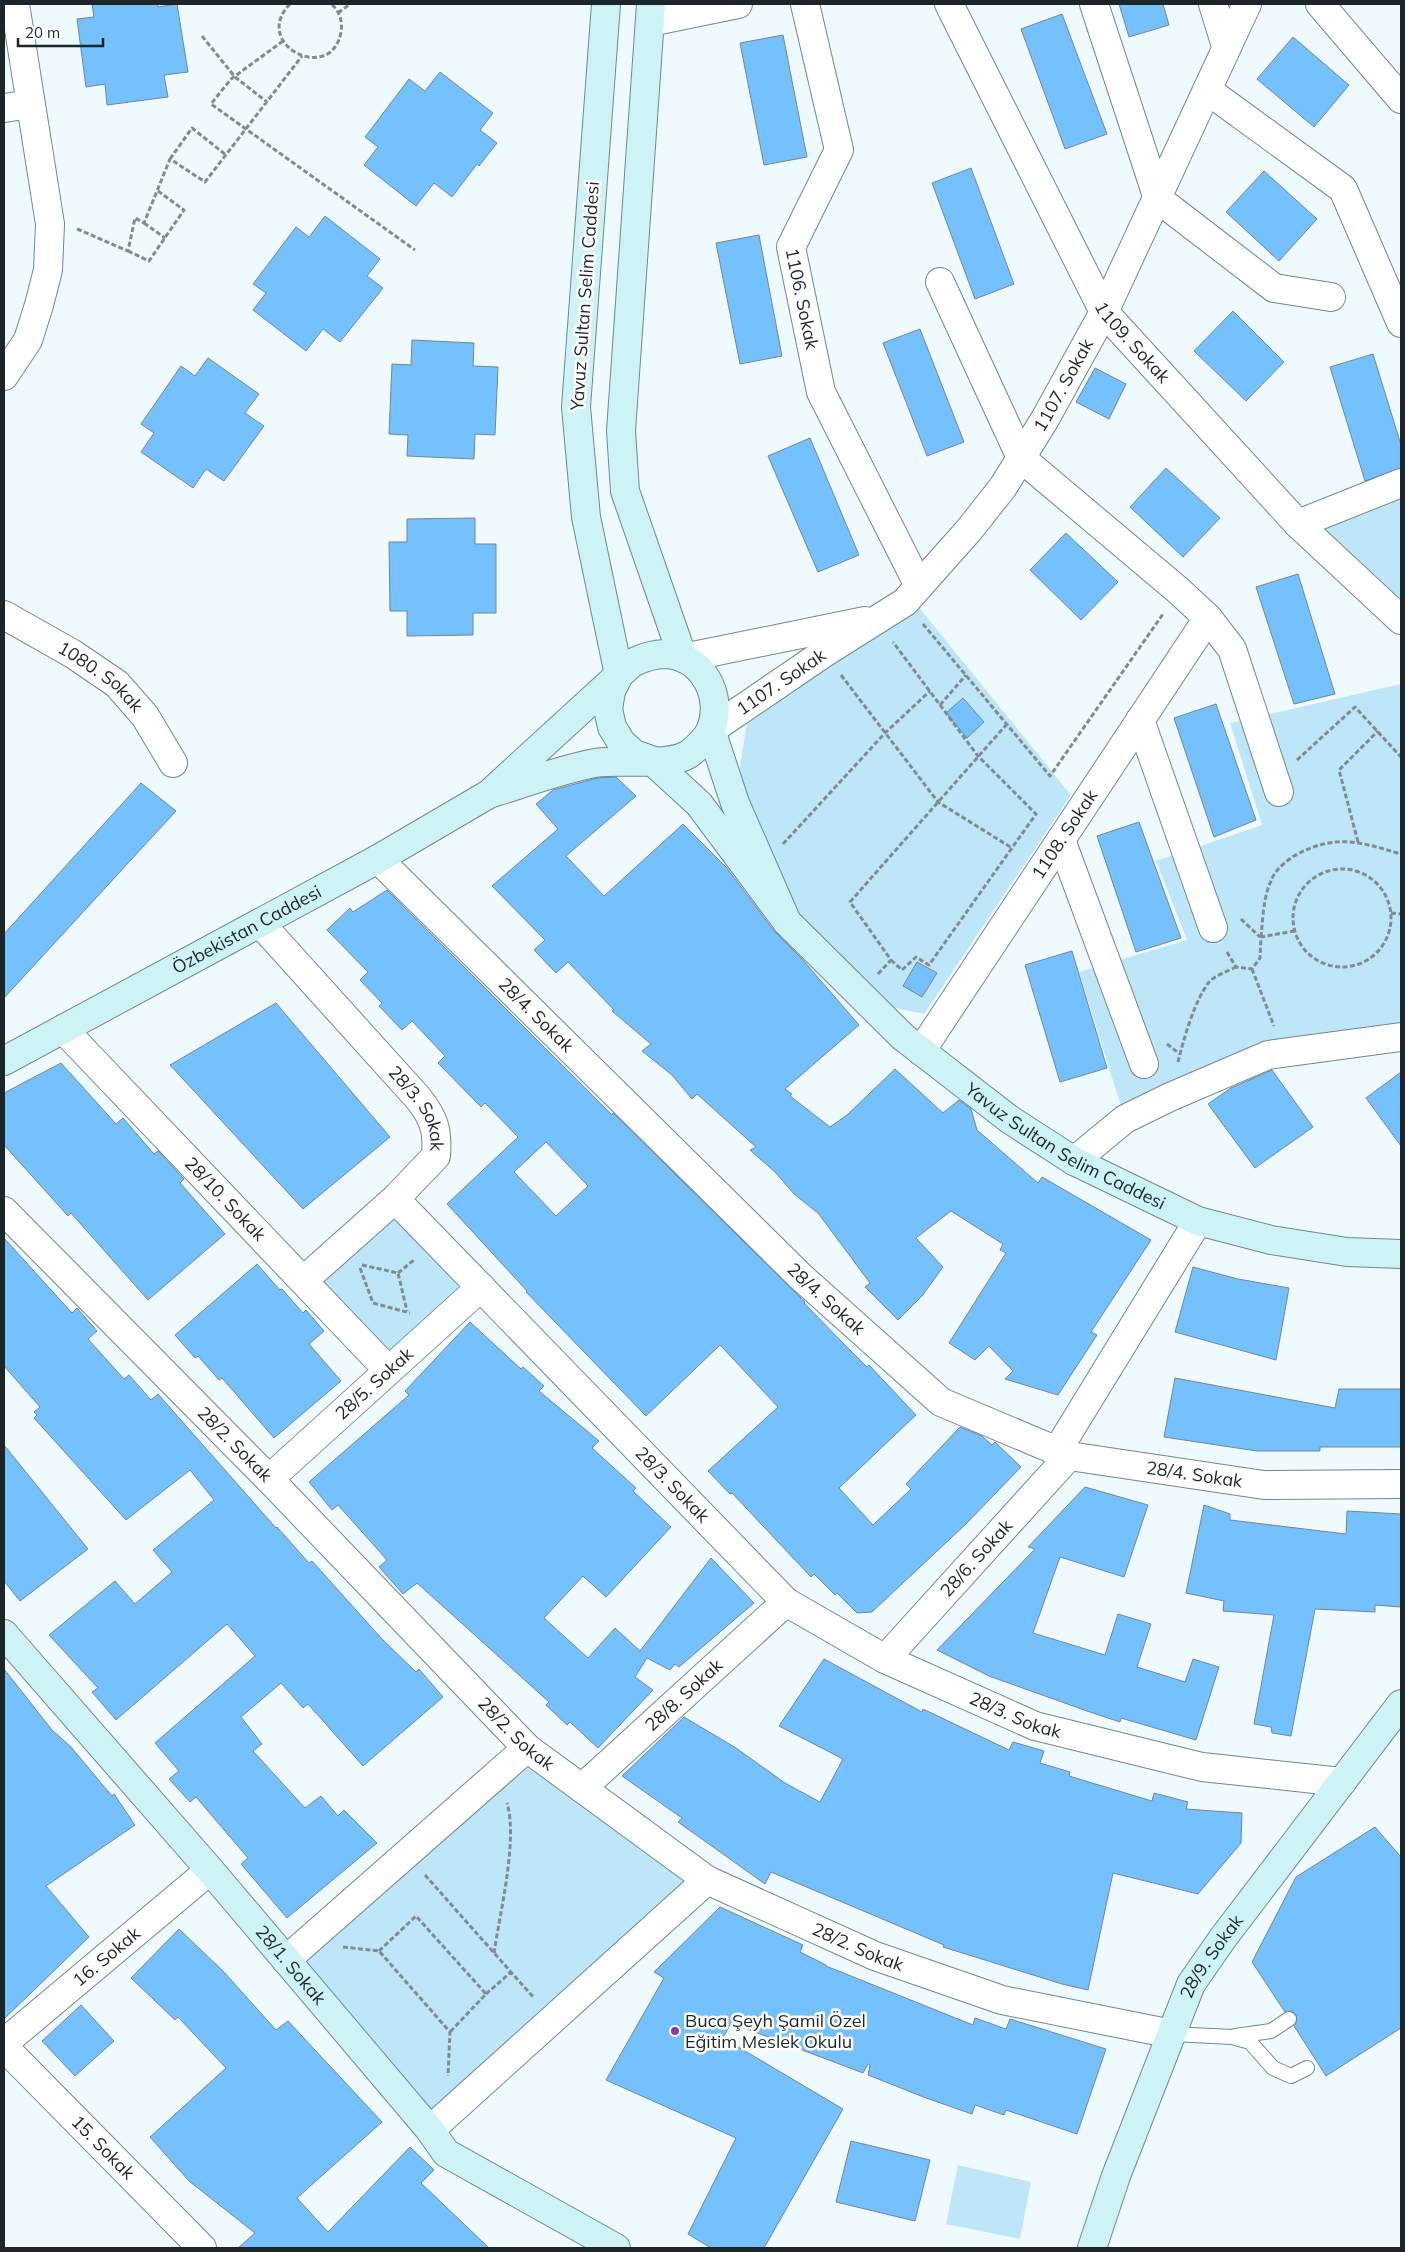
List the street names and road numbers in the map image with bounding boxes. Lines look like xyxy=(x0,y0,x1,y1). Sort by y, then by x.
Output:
street label: Yavuz Sultan Selim Caddesi xyxy=(565,180,604,412)
street label: 1106. Sokak xyxy=(781,246,824,352)
street label: 1109. Sokak xyxy=(1090,297,1176,388)
street label: 1107. Sokak xyxy=(1028,334,1098,436)
street label: 1080. Sokak xyxy=(54,636,149,717)
street label: 1107. Sokak xyxy=(732,643,831,720)
street label: 1108. Sokak xyxy=(1026,784,1103,883)
street label: Özbekistan Caddesi xyxy=(168,880,325,979)
street label: 28/4. Sokak xyxy=(494,972,579,1058)
street label: 28/3. Sokak xyxy=(383,1061,449,1152)
street label: Yavuz Sultan Selim Caddesi xyxy=(960,1077,1170,1215)
street label: 28/10. Sokak xyxy=(180,1152,272,1246)
street label: 28/4. Sokak xyxy=(782,1258,871,1340)
street label: 28/5. Sokak xyxy=(330,1342,418,1424)
street label: 28/2. Sokak xyxy=(193,1401,278,1487)
street label: 28/3. Sokak xyxy=(630,1441,715,1528)
street label: 28/4. Sokak xyxy=(1145,1456,1245,1493)
street label: 28/6. Sokak xyxy=(935,1514,1018,1602)
street label: 28/8. Sokak xyxy=(640,1653,728,1736)
street label: 28/3. Sokak xyxy=(966,1686,1064,1743)
street label: 28/2. Sokak xyxy=(473,1692,560,1776)
street label: 28/9. Sokak xyxy=(1175,1909,1248,2002)
street label: 28/2. Sokak xyxy=(809,1917,907,1976)
street label: 28/1. Sokak xyxy=(251,1920,332,2010)
street label: 16. Sokak xyxy=(68,1921,145,1991)
street label: 15. Sokak xyxy=(67,2110,141,2185)

